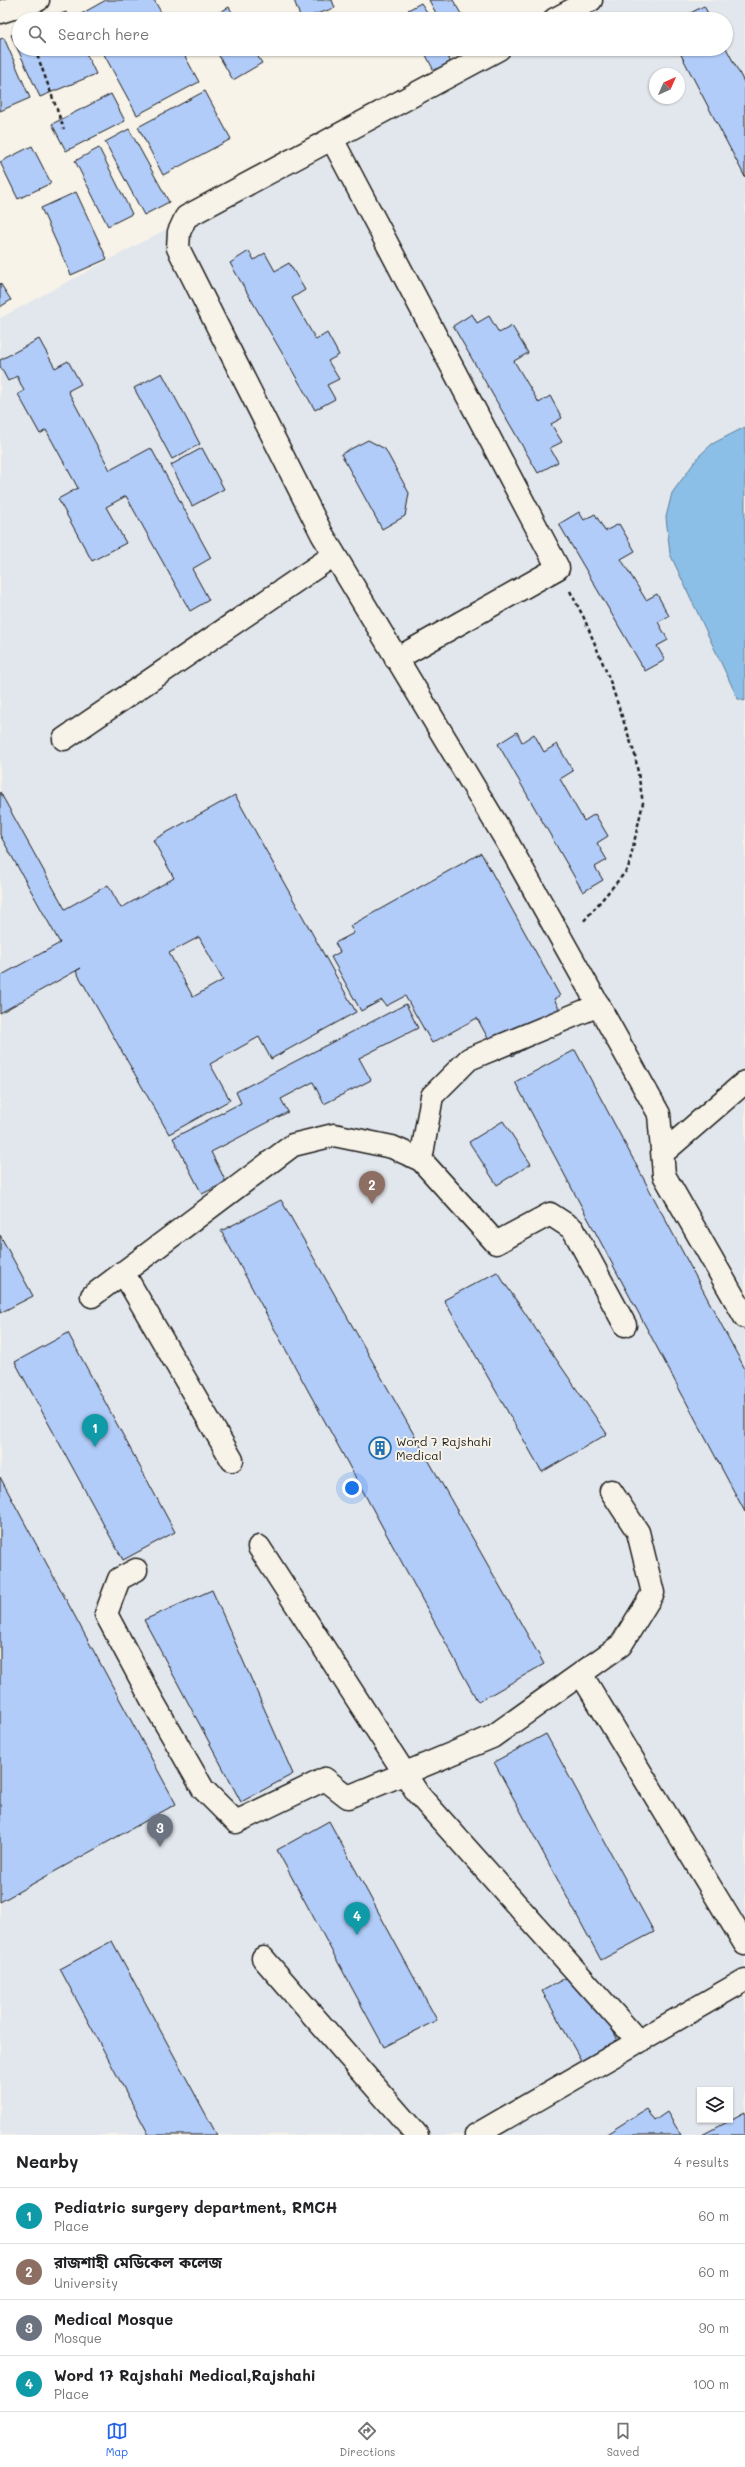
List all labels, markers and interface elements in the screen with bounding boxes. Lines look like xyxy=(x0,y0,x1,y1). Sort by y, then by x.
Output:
search box xyxy=(12,12,733,56)
icon: search xyxy=(26,23,48,45)
text: Search here xyxy=(58,24,149,44)
north arrow xyxy=(649,68,685,104)
pin: 2 xyxy=(359,1171,385,1204)
pin: 1 xyxy=(82,1414,108,1447)
place label: Word 7 Rajshahi Medical xyxy=(396,1433,491,1463)
building icon: Word 7 Rajshahi Medical xyxy=(367,1435,393,1461)
your location xyxy=(342,1478,362,1498)
pin: 3 xyxy=(147,1814,173,1847)
pin: 4 xyxy=(344,1902,370,1935)
map controls xyxy=(697,2087,733,2123)
button: layers xyxy=(697,2087,733,2123)
text: Nearby xyxy=(16,2150,78,2172)
text: 4 results xyxy=(674,2153,729,2170)
text: Pediatric surgery department, RMCH xyxy=(54,2197,338,2217)
text: 1 xyxy=(26,2207,32,2224)
text: 60 m xyxy=(699,2207,729,2224)
text: Place xyxy=(54,2217,89,2234)
text: রাজশাহী মেডিকেল কলেজ xyxy=(54,2252,222,2272)
text: 2 xyxy=(25,2263,33,2280)
text: 60 m xyxy=(699,2263,729,2280)
text: University xyxy=(54,2274,118,2291)
text: Medical Mosque xyxy=(54,2309,173,2329)
text: 3 xyxy=(25,2319,33,2336)
text: 90 m xyxy=(699,2319,729,2336)
text: Mosque xyxy=(54,2329,102,2346)
text: Word 17 Rajshahi Medical,Rajshahi xyxy=(54,2365,316,2385)
text: 4 xyxy=(25,2375,33,2392)
text: 100 m xyxy=(693,2375,729,2392)
text: Place xyxy=(54,2385,89,2402)
tab: Map xyxy=(106,2420,128,2459)
tab: Directions xyxy=(339,2420,395,2459)
tab: Saved xyxy=(607,2420,639,2459)

